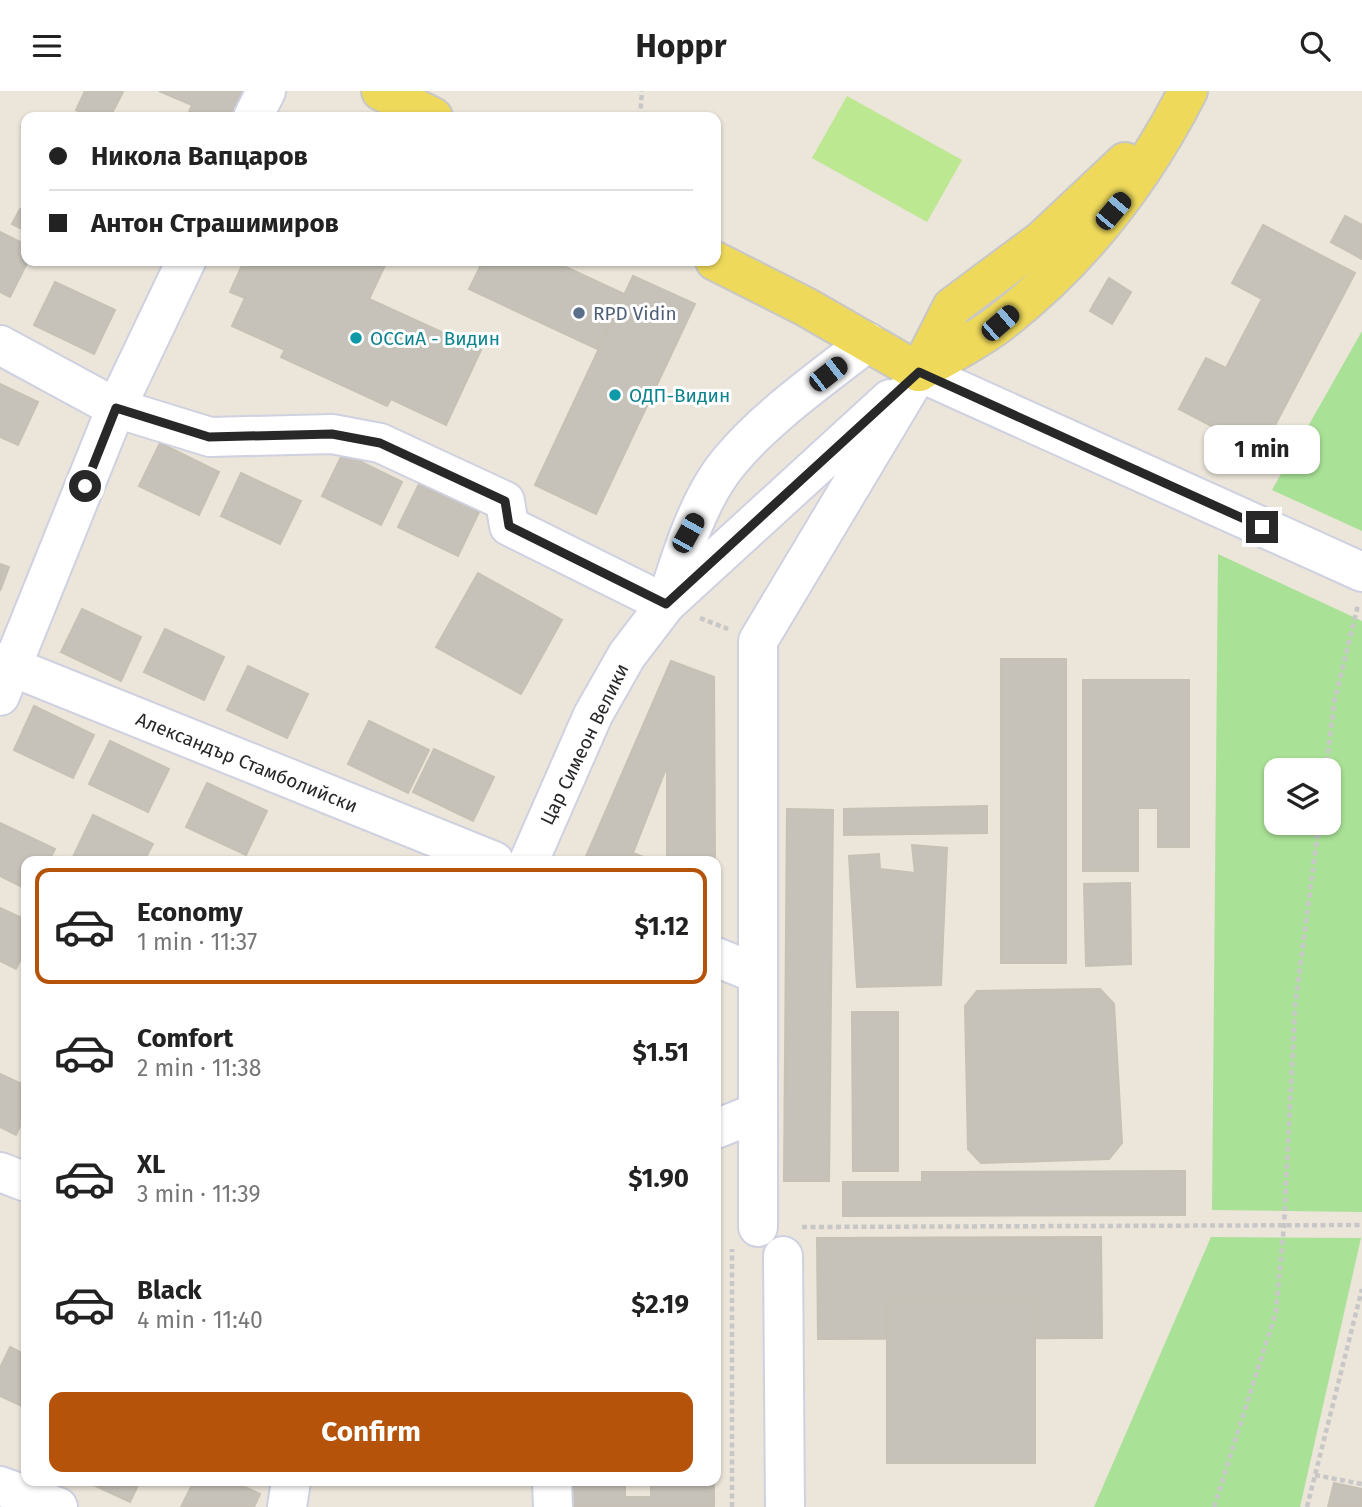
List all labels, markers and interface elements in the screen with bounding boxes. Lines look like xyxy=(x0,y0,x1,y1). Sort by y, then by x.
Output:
icon: menu xyxy=(28,27,66,65)
text: Hoppr xyxy=(635,27,727,65)
icon: search xyxy=(1296,27,1334,65)
text: Никола Вапцаров xyxy=(91,141,308,172)
car xyxy=(1092,188,1135,234)
text: Антон Страшимиров xyxy=(91,208,339,239)
car xyxy=(978,301,1023,345)
place label: RPD Vidin xyxy=(593,302,677,325)
marker: RPD Vidin xyxy=(571,305,587,321)
place label: ОССиА - Видин xyxy=(370,327,500,350)
marker: ОССиА - Видин xyxy=(348,330,364,346)
car xyxy=(805,353,852,395)
place label: ОДП-Видин xyxy=(629,384,730,407)
marker: ОДП-Видин xyxy=(607,387,623,403)
callout: 1 min xyxy=(1204,425,1320,475)
text: 1 min xyxy=(1234,435,1290,463)
route start xyxy=(69,470,101,502)
car xyxy=(669,510,708,556)
route end xyxy=(1246,511,1278,543)
street label: Цар Симеон Велики xyxy=(535,660,634,829)
street label: Александър Стамболийски xyxy=(133,707,361,818)
map controls xyxy=(1264,758,1341,835)
button: layers xyxy=(1264,758,1341,835)
icon: car xyxy=(53,895,116,958)
text: Economy xyxy=(137,897,243,928)
text: $1.12 xyxy=(634,911,689,942)
text: 1 min · 11:37 xyxy=(137,928,257,956)
icon: car xyxy=(53,1021,116,1084)
text: Comfort xyxy=(137,1023,233,1054)
text: $1.51 xyxy=(633,1037,689,1068)
text: 2 min · 11:38 xyxy=(137,1054,261,1082)
icon: car xyxy=(53,1147,116,1210)
text: XL xyxy=(137,1149,165,1180)
text: $1.90 xyxy=(628,1163,689,1194)
text: 3 min · 11:39 xyxy=(137,1180,261,1208)
icon: car xyxy=(53,1273,116,1336)
text: Black xyxy=(137,1275,202,1306)
text: $2.19 xyxy=(631,1289,689,1320)
text: 4 min · 11:40 xyxy=(137,1306,263,1334)
button: Confirm xyxy=(49,1392,693,1472)

